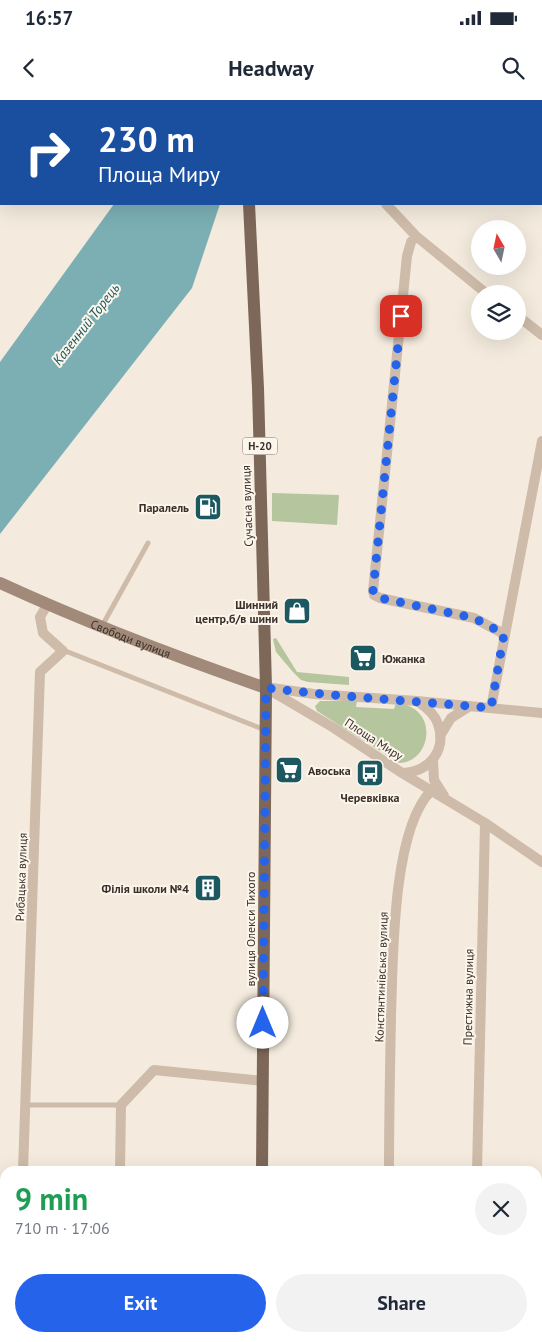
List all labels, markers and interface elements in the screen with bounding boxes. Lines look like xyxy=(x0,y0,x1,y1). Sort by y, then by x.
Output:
text: 16:57 xyxy=(25,6,73,30)
icon: back xyxy=(15,54,43,82)
text: Headway xyxy=(228,54,314,82)
icon: search xyxy=(499,54,527,82)
text: 230 m xyxy=(98,116,195,162)
icon: right xyxy=(15,120,80,185)
text: Площа Миру xyxy=(98,160,220,188)
north arrow xyxy=(471,220,526,275)
map controls xyxy=(471,220,526,340)
water label: Казенний Торець xyxy=(48,279,124,369)
button: layers xyxy=(471,285,526,340)
pin xyxy=(380,295,422,337)
icon: arrive xyxy=(387,302,415,330)
road number: Н-20 xyxy=(242,438,278,454)
street label: Сучасна вулиця xyxy=(238,465,256,547)
fuel station icon: Паралель xyxy=(193,492,223,522)
place label: Паралель xyxy=(139,500,189,515)
shop icon: Шинний центр,б/в шини xyxy=(282,596,312,626)
place label: Шинний центр,б/в шини xyxy=(195,597,278,626)
street label: Свободи вулиця xyxy=(89,616,173,661)
supermarket icon: Южанка xyxy=(348,643,378,673)
place label: Южанка xyxy=(382,651,425,666)
street label: Площа Миру xyxy=(342,715,406,764)
supermarket icon: Авоська xyxy=(274,755,304,785)
bus stop icon: Черевківка xyxy=(355,758,385,788)
place label: Авоська xyxy=(308,763,351,778)
place label: Черевківка xyxy=(341,790,400,805)
street label: Рибацька вулиця xyxy=(12,832,30,922)
street label: вулиця Олекси Тихого xyxy=(243,872,258,986)
building icon: Філія школи №4 xyxy=(193,873,223,903)
place label: Філія школи №4 xyxy=(102,881,189,896)
street label: Констянтинівська вулиця xyxy=(371,911,391,1043)
street label: Престижна вулиця xyxy=(460,949,476,1045)
position arrow xyxy=(236,996,288,1048)
text: 9 min xyxy=(15,1179,88,1218)
button: close xyxy=(475,1183,527,1235)
text: 710 m · 17:06 xyxy=(15,1218,110,1238)
button: Exit xyxy=(15,1274,266,1332)
button: Share xyxy=(276,1274,527,1332)

